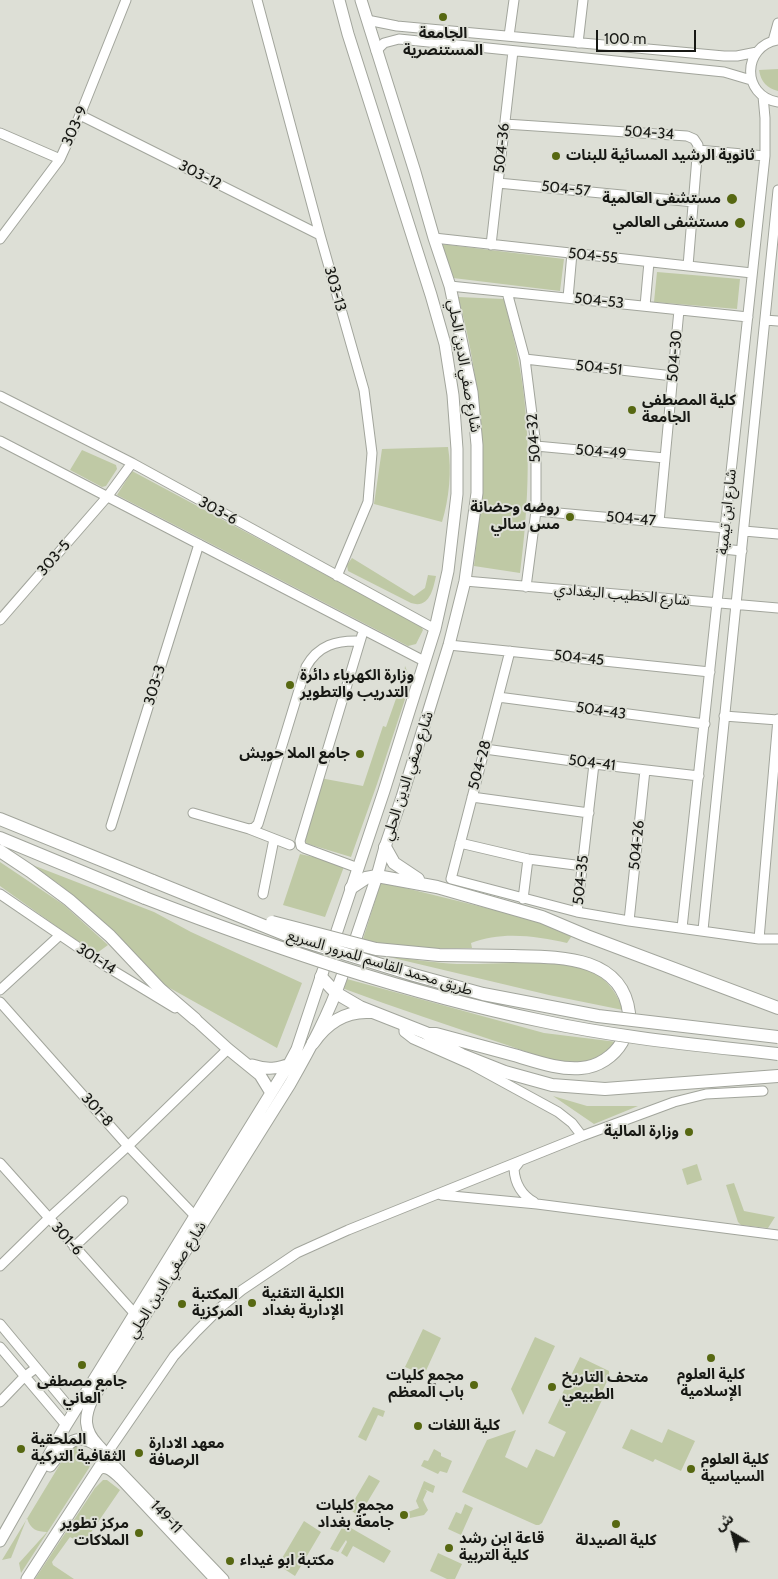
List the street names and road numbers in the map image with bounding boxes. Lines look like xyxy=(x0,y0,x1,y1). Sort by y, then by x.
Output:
street label: 303-9 xyxy=(58,103,92,149)
street label: 504-36 xyxy=(490,122,514,174)
street label: 504-34 xyxy=(623,122,675,144)
street label: 303-12 xyxy=(176,157,224,193)
street label: 504-57 xyxy=(541,177,591,201)
street label: 504-55 xyxy=(567,244,619,268)
street label: 303-13 xyxy=(320,264,350,314)
street label: 504-53 xyxy=(573,289,625,313)
street label: شارع صفي الدين الحلي xyxy=(443,298,485,434)
street label: 504-30 xyxy=(664,329,686,383)
street label: 504-51 xyxy=(575,357,623,379)
street label: 504-32 xyxy=(523,413,545,463)
street label: 504-49 xyxy=(575,441,627,463)
street label: شارع ابن تيمية xyxy=(714,468,740,556)
street label: 303-6 xyxy=(195,493,241,529)
street label: 504-47 xyxy=(605,508,657,530)
street label: 303-5 xyxy=(34,537,74,579)
street label: شارع الخطيب البغدادي xyxy=(553,580,691,610)
street label: 504-45 xyxy=(553,646,605,670)
street label: 303-3 xyxy=(140,663,170,707)
street label: 504-43 xyxy=(575,699,627,723)
street label: شارع صفي الدين الحلي xyxy=(379,709,437,843)
street label: 504-28 xyxy=(465,738,495,792)
street label: 504-41 xyxy=(567,751,617,775)
street label: 504-26 xyxy=(625,819,649,871)
street label: 504-35 xyxy=(569,854,593,906)
street label: طريق محمد القاسم للمرور السريع xyxy=(285,926,475,1000)
street label: 301-14 xyxy=(73,940,119,978)
street label: 301-8 xyxy=(77,1090,117,1130)
street label: شارع صفي الدين الحلي xyxy=(124,1218,210,1342)
street label: 301-6 xyxy=(47,1219,87,1259)
street label: 149-11 xyxy=(146,1497,186,1537)

